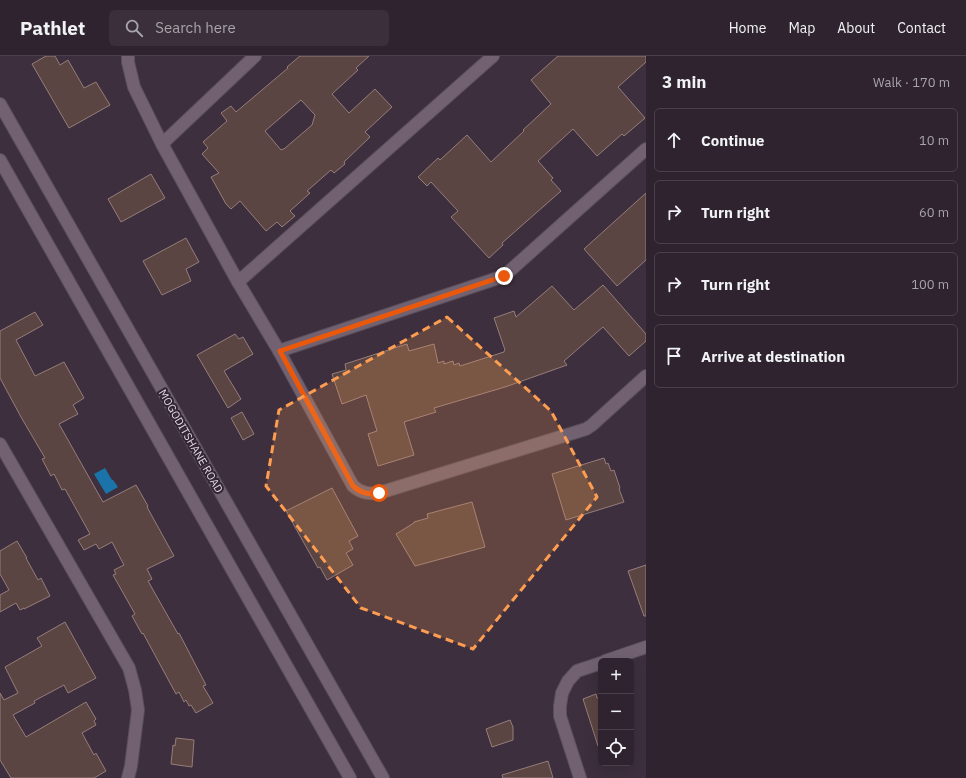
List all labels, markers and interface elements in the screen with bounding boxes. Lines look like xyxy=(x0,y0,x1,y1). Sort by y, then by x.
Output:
search box xyxy=(109,10,389,46)
text: Pathlet xyxy=(20,16,85,40)
icon: search xyxy=(123,17,145,39)
text: Search here xyxy=(155,18,236,37)
text: Home xyxy=(729,19,766,37)
text: Map xyxy=(788,19,815,37)
text: About xyxy=(837,19,875,37)
text: Contact xyxy=(897,19,946,37)
text: 3 min xyxy=(662,71,706,93)
text: Walk · 170 m xyxy=(873,74,950,91)
icon: ahead xyxy=(663,129,685,151)
text: Continue xyxy=(701,131,765,150)
text: 10 m xyxy=(919,132,949,149)
icon: right xyxy=(663,201,685,223)
text: Turn right xyxy=(701,203,770,222)
text: 60 m xyxy=(919,204,949,221)
route end xyxy=(495,267,513,285)
icon: right xyxy=(663,273,685,295)
text: Turn right xyxy=(701,275,770,294)
text: 100 m xyxy=(911,276,949,293)
icon: arrive xyxy=(663,345,685,367)
text: Arrive at destination xyxy=(701,347,845,366)
street label: MOGODITSHANE ROAD xyxy=(156,387,226,495)
route start xyxy=(370,484,388,502)
map controls xyxy=(598,658,634,766)
button: + xyxy=(598,658,634,694)
button: − xyxy=(598,694,634,730)
button: locate xyxy=(598,730,634,766)

